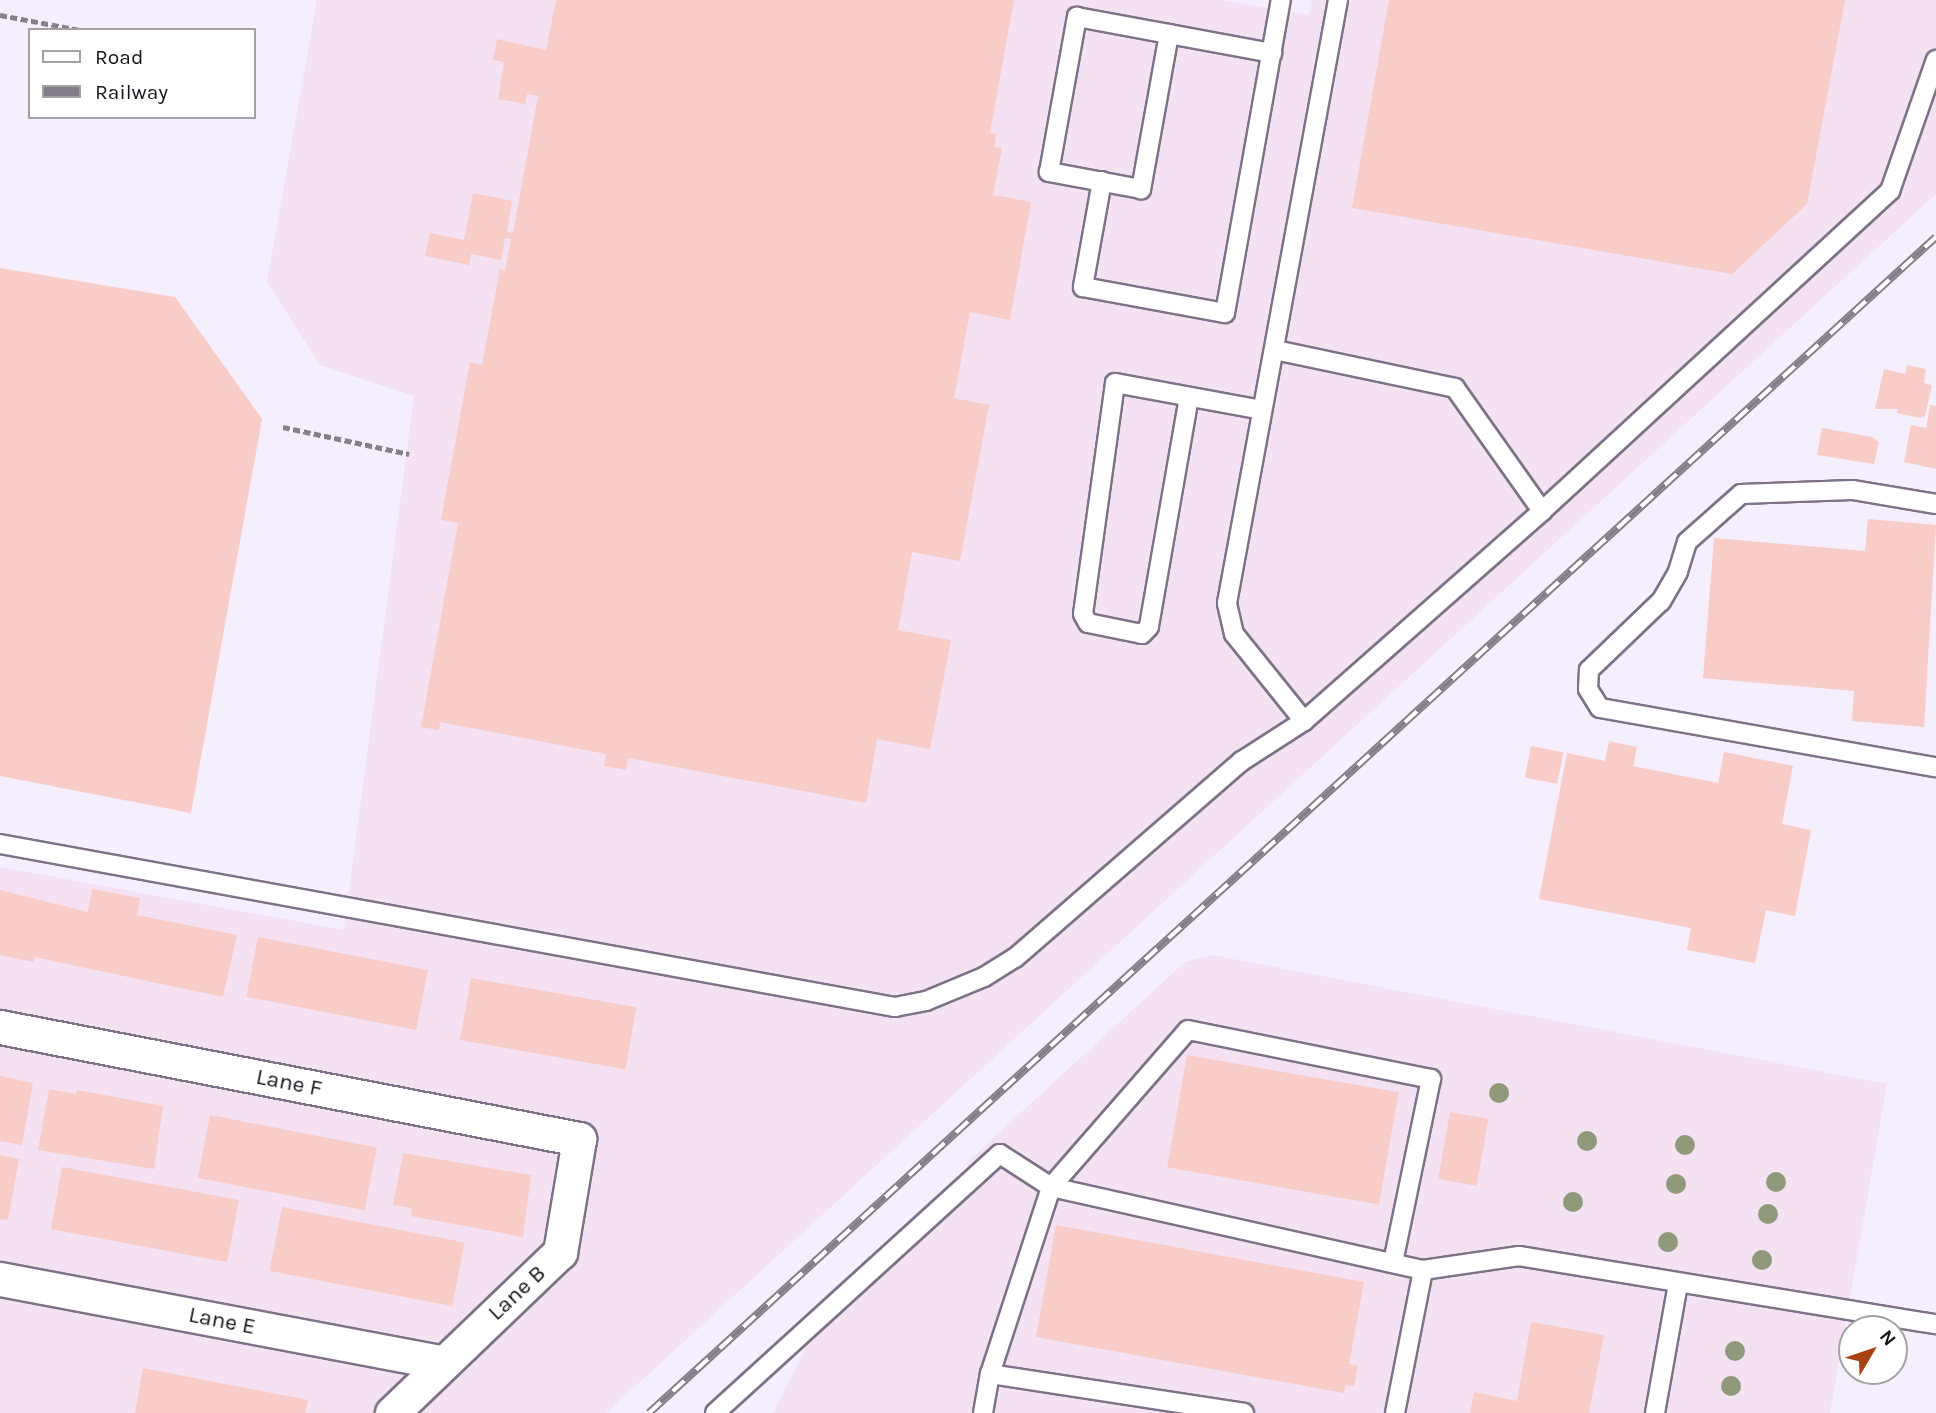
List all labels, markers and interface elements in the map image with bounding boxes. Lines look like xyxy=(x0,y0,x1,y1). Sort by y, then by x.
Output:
legend xyxy=(28,28,256,119)
text: Road xyxy=(95,45,143,69)
text: Railway xyxy=(95,80,168,104)
street label: Lane F xyxy=(254,1063,324,1103)
street label: Lane B xyxy=(482,1259,552,1327)
street label: Lane E xyxy=(186,1301,258,1341)
north arrow xyxy=(1838,1315,1908,1385)
text: N xyxy=(1875,1326,1901,1350)

